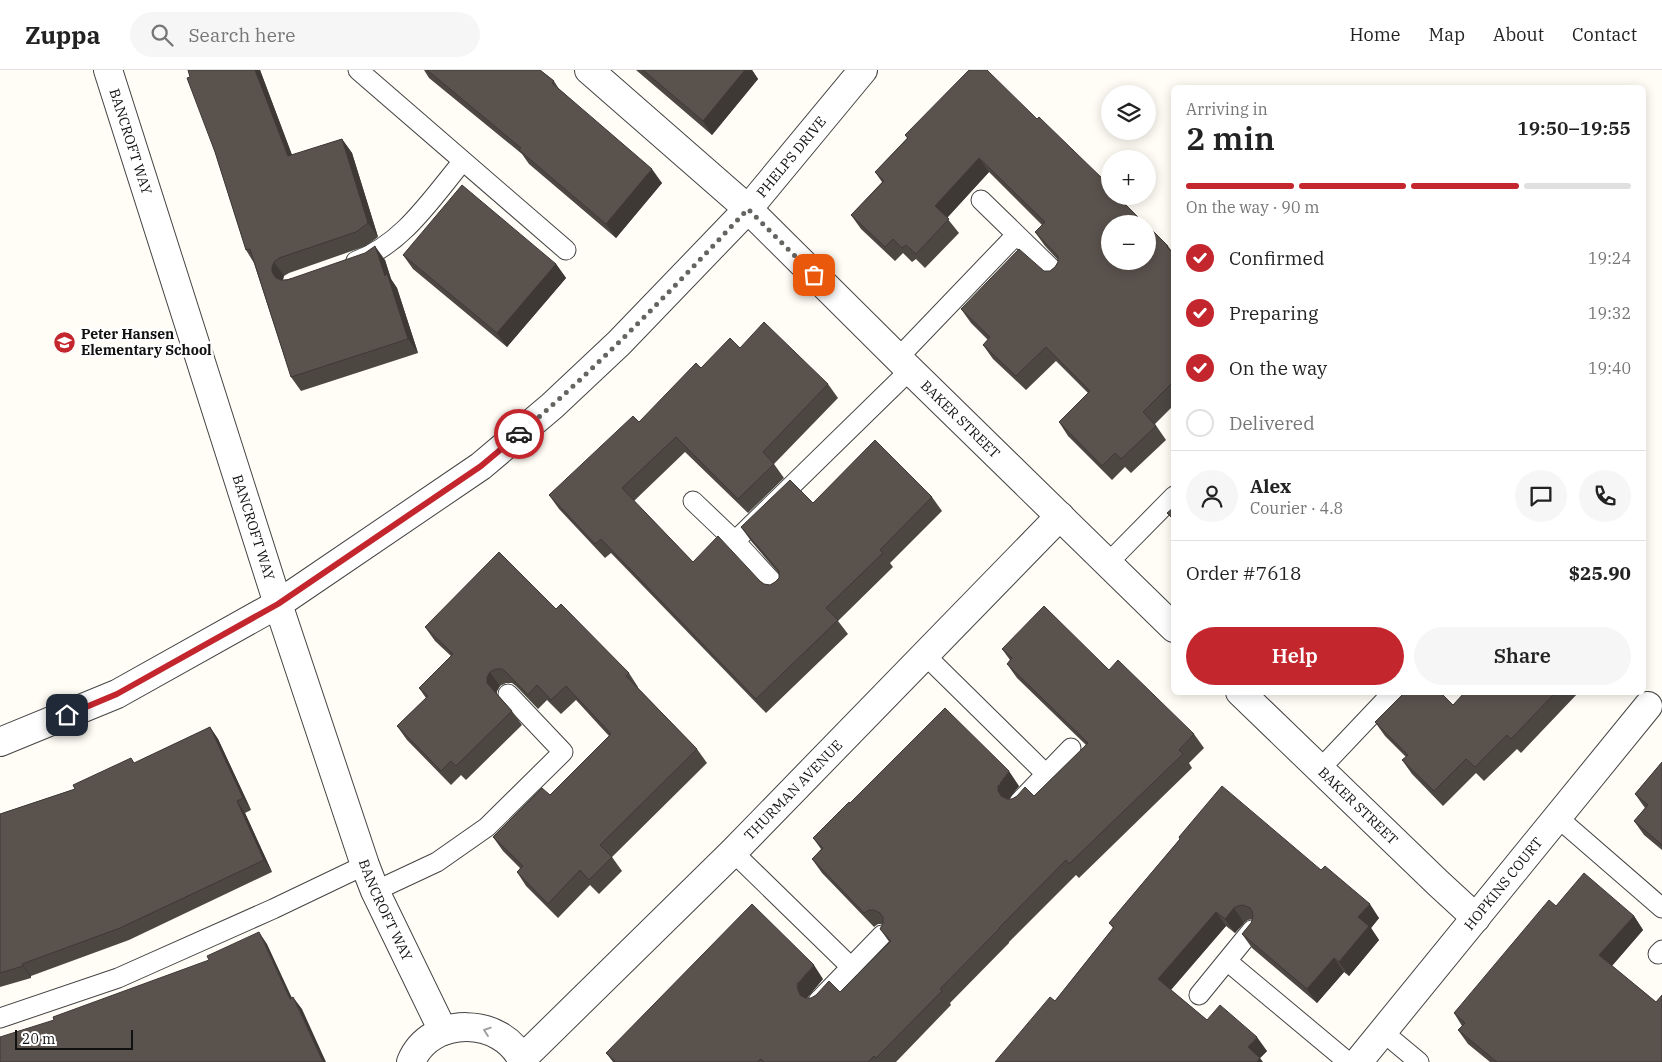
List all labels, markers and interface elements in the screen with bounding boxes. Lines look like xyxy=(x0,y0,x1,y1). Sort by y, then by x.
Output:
search box xyxy=(130,12,480,57)
text: Zuppa xyxy=(25,19,100,51)
icon: search xyxy=(148,21,176,49)
text: Search here xyxy=(188,23,295,47)
text: Home xyxy=(1349,23,1401,46)
text: Map xyxy=(1429,23,1465,46)
text: About xyxy=(1493,23,1544,46)
text: Contact xyxy=(1572,23,1637,46)
map controls xyxy=(1101,85,1156,270)
button: layers xyxy=(1101,85,1156,140)
street label: BANCROFT WAY xyxy=(105,86,156,197)
text: Arriving in xyxy=(1186,99,1268,119)
street label: PHELPS DRIVE xyxy=(752,113,830,201)
text: 19:50–19:55 xyxy=(1517,116,1631,140)
text: 2 min xyxy=(1186,117,1275,159)
button: + xyxy=(1101,150,1156,205)
text: On the way · 90 m xyxy=(1186,197,1320,217)
button: − xyxy=(1101,215,1156,270)
icon: check xyxy=(1186,244,1214,272)
text: Confirmed xyxy=(1229,246,1324,270)
text: 19:24 xyxy=(1588,248,1631,268)
pin xyxy=(793,254,835,296)
icon: bag xyxy=(800,261,828,289)
icon: check xyxy=(1186,299,1214,327)
text: Preparing xyxy=(1229,301,1318,325)
text: 19:32 xyxy=(1588,303,1631,323)
place label: Peter Hansen Elementary School xyxy=(81,325,212,359)
school or university icon: Peter Hansen Elementary School xyxy=(53,330,77,354)
icon: check xyxy=(1186,354,1214,382)
text: On the way xyxy=(1229,356,1327,380)
text: 19:40 xyxy=(1588,358,1631,378)
street label: BAKER STREET xyxy=(917,376,1004,462)
courier xyxy=(494,409,544,459)
text: Delivered xyxy=(1229,411,1315,435)
icon: car xyxy=(505,420,533,448)
button: person xyxy=(1186,470,1238,522)
button: chat xyxy=(1515,470,1567,522)
button: phone xyxy=(1579,470,1631,522)
street label: BANCROFT WAY xyxy=(228,472,279,583)
text: Alex xyxy=(1250,474,1291,498)
text: Courier · 4.8 xyxy=(1250,498,1343,518)
text: Order #7618 xyxy=(1186,561,1301,585)
text: $25.90 xyxy=(1569,561,1631,585)
button: Help xyxy=(1186,627,1404,685)
button: Share xyxy=(1414,627,1631,685)
pin xyxy=(46,694,88,736)
icon: home xyxy=(53,701,81,729)
street label: THURMAN AVENUE xyxy=(740,736,846,844)
street label: BAKER STREET xyxy=(1314,763,1402,848)
street label: HOPKINS COURT xyxy=(1460,834,1546,934)
street label: BANCROFT WAY xyxy=(355,857,417,964)
scale bar xyxy=(15,1027,132,1050)
one-way arrow xyxy=(484,1027,492,1037)
text: 20 m xyxy=(22,1030,55,1048)

